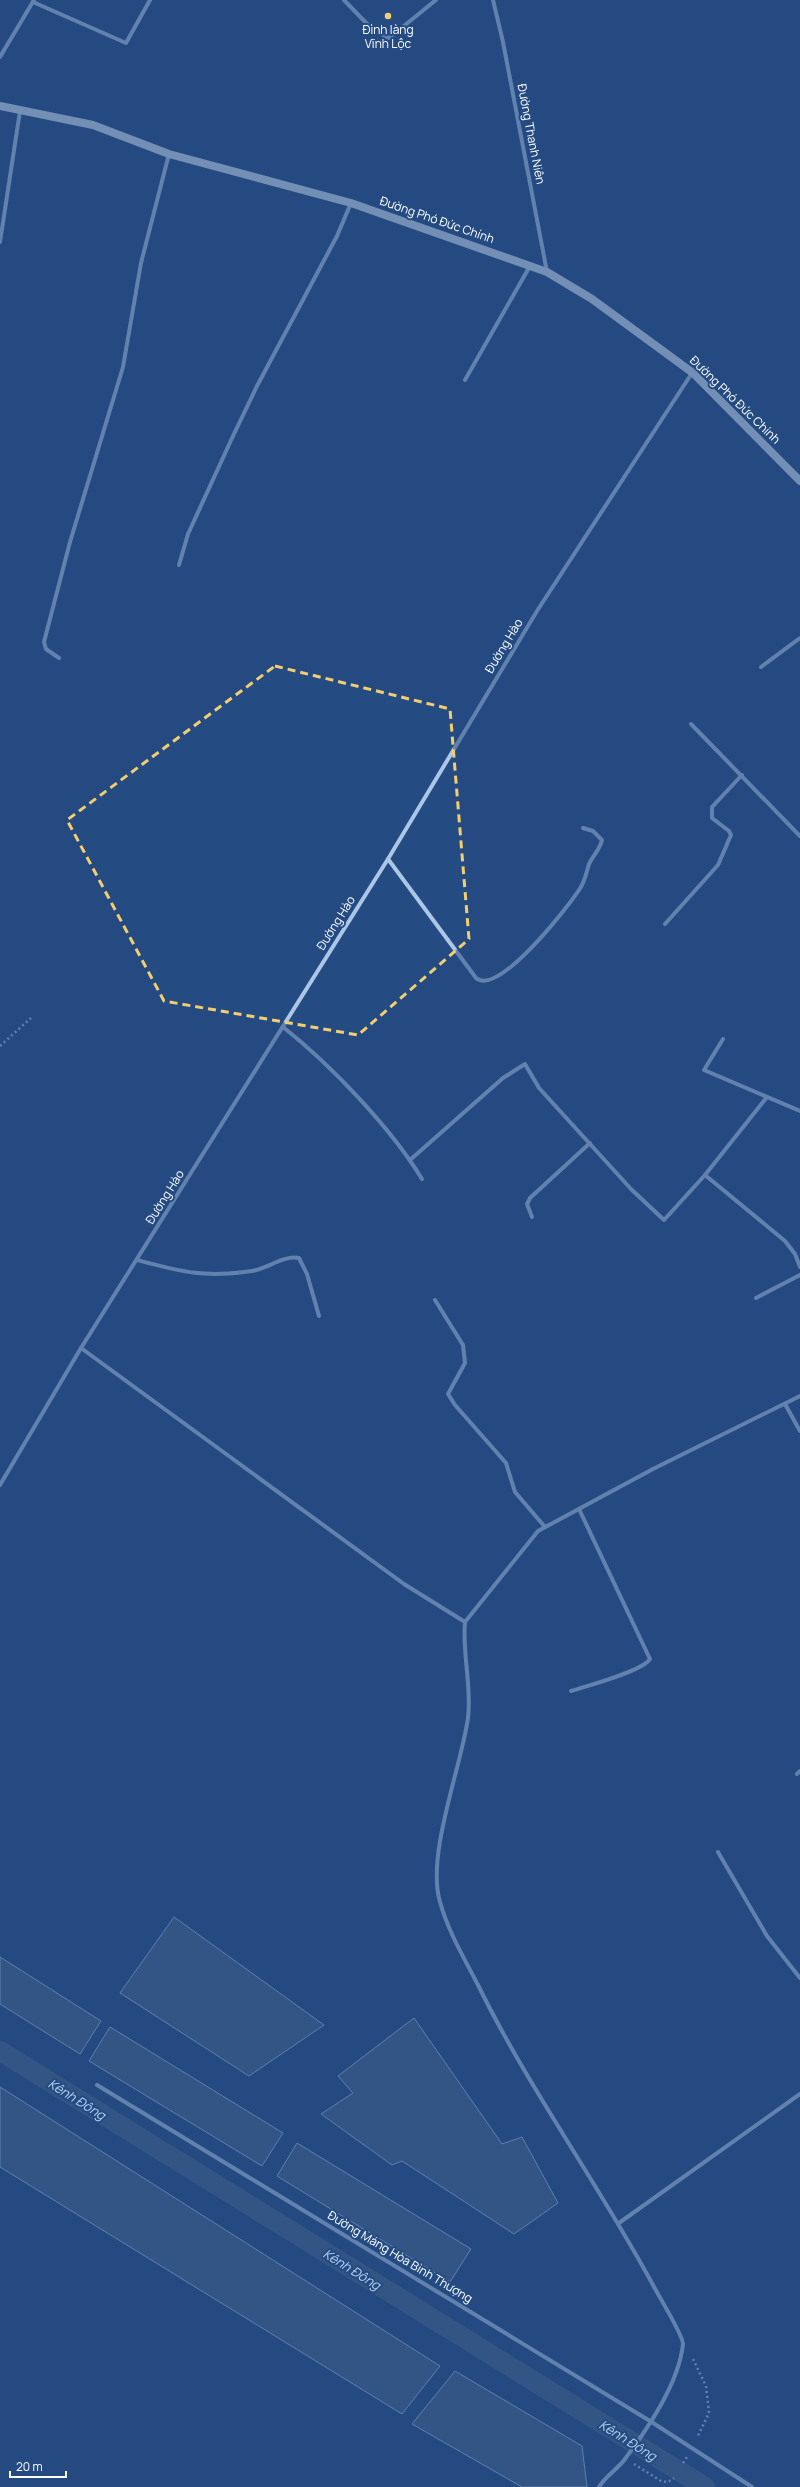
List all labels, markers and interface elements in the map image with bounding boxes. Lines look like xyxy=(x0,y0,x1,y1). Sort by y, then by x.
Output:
marker: Đình làng Vĩnh Lộc xyxy=(383,11,393,21)
place label: Đình làng Vĩnh Lộc xyxy=(362,21,414,52)
street label: Đường Thanh Niên xyxy=(513,82,550,185)
street label: Đường Phó Đức Chính xyxy=(378,192,497,247)
street label: Đường Phó Đức Chính xyxy=(686,352,784,447)
street label: Đường Hào xyxy=(481,615,527,676)
street label: Đường Hào xyxy=(312,892,359,953)
street label: Đường Hào xyxy=(141,1166,188,1227)
water label: Kênh Đông xyxy=(45,2074,110,2124)
street label: Đường Máng Hòa Bình Thượng xyxy=(325,2206,476,2307)
water label: Kênh Đông xyxy=(320,2244,385,2294)
water label: Kênh Đông xyxy=(596,2415,661,2465)
scale bar xyxy=(10,2453,66,2479)
text: 20 m xyxy=(16,2458,43,2475)

